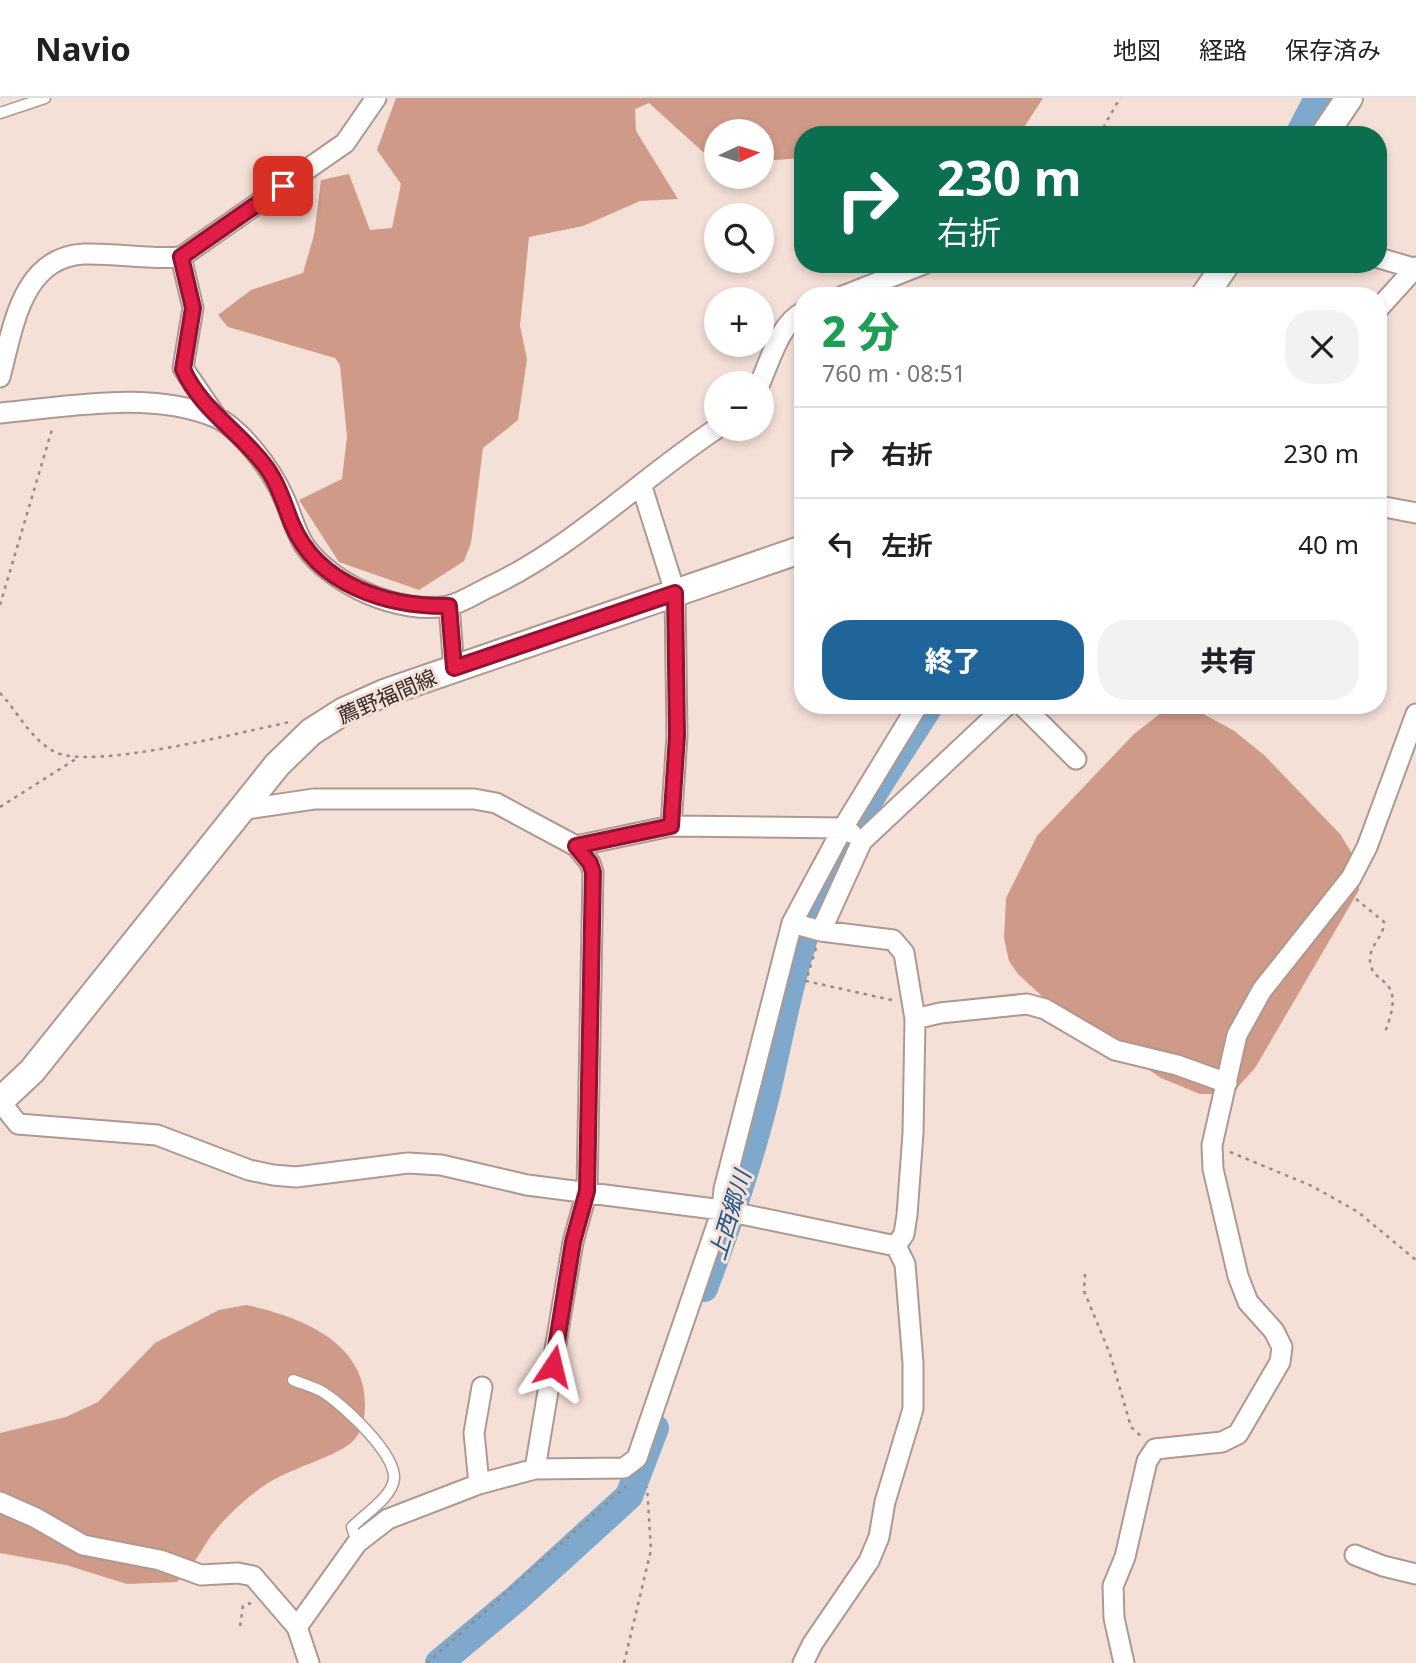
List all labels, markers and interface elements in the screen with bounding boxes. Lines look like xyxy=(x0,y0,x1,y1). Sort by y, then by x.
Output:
text: Navio xyxy=(35,26,131,71)
text: 地図 xyxy=(1113,33,1161,66)
text: 経路 xyxy=(1199,33,1247,66)
text: 保存済み xyxy=(1285,33,1381,66)
north arrow xyxy=(704,119,774,189)
map controls xyxy=(704,119,774,441)
text: 230 m xyxy=(937,144,1082,210)
icon: right xyxy=(822,154,913,245)
pin xyxy=(253,156,313,216)
icon: arrive xyxy=(264,167,302,205)
button: search xyxy=(704,203,774,273)
text: 右折 xyxy=(937,210,1001,253)
button: + xyxy=(704,287,774,357)
text: 2 分 xyxy=(822,302,899,359)
button: close xyxy=(1285,310,1359,384)
text: 760 m · 08:51 xyxy=(822,357,966,389)
button: − xyxy=(704,371,774,441)
icon: right xyxy=(822,434,860,472)
text: 230 m xyxy=(1283,435,1359,471)
text: 右折 xyxy=(881,436,933,472)
icon: left xyxy=(822,525,860,563)
text: 40 m xyxy=(1298,526,1359,562)
text: 左折 xyxy=(881,527,933,563)
button: 終了 xyxy=(822,620,1084,700)
button: 共有 xyxy=(1098,620,1359,700)
street label: 薦野福間線 xyxy=(333,663,441,729)
water label: 上西郷川 xyxy=(700,1163,759,1264)
position arrow xyxy=(516,1329,590,1403)

